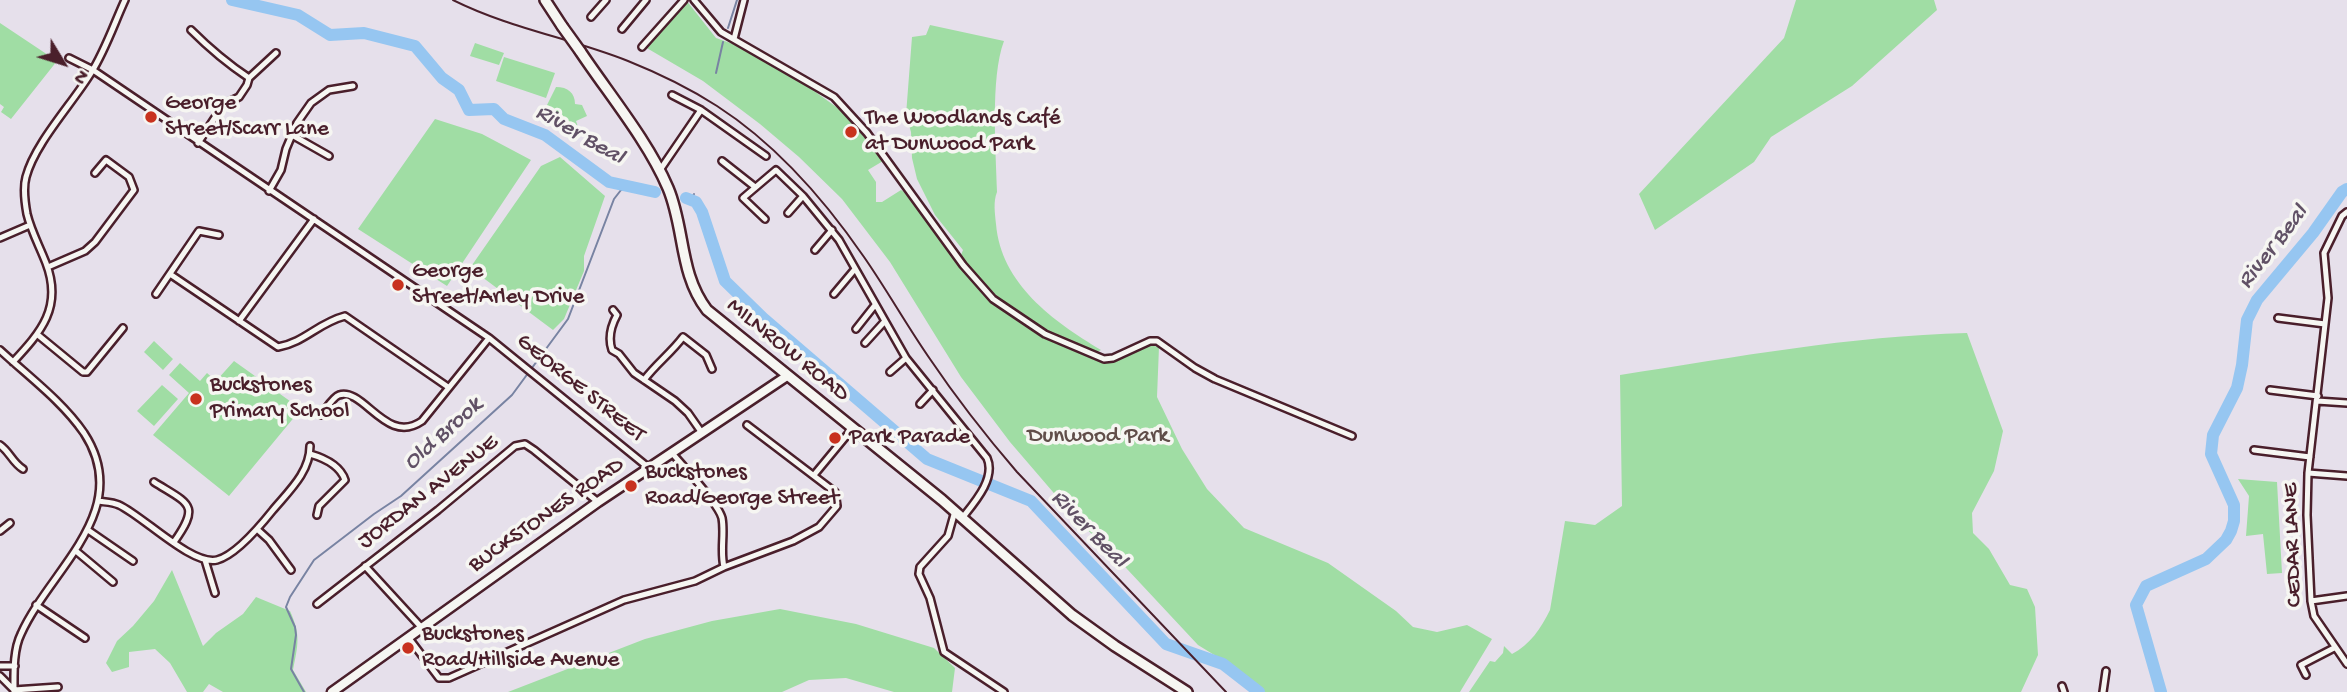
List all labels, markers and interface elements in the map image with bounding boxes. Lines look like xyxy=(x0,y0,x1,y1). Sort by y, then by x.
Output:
north arrow xyxy=(28,28,98,98)
text: N xyxy=(67,64,93,88)
place label: George Street/Scarr Lane xyxy=(165,90,329,144)
water label: River Beal xyxy=(529,99,629,173)
place label: The Woodlands Café at Dunwood Park xyxy=(865,105,1061,159)
marker: George Street/Scarr Lane xyxy=(143,109,159,125)
marker: The Woodlands Café at Dunwood Park xyxy=(843,124,859,140)
water label: River Beal xyxy=(2232,200,2316,296)
place label: George Street/Arley Drive xyxy=(412,258,584,312)
marker: George Street/Arley Drive xyxy=(390,277,406,293)
street label: MILNROW ROAD xyxy=(720,293,854,409)
street label: GEORGE STREET xyxy=(510,329,650,449)
place label: Buckstones Primary School xyxy=(210,372,350,426)
marker: Buckstones Primary School xyxy=(188,391,204,407)
water label: Old Brook xyxy=(399,392,489,478)
park label: Dunwood Park xyxy=(1027,423,1169,451)
place label: Park Parade xyxy=(849,424,970,452)
street label: JORDAN AVENUE xyxy=(353,430,505,556)
marker: Park Parade xyxy=(827,430,843,446)
street label: BUCKSTONES ROAD xyxy=(464,452,630,580)
place label: Buckstones Road/George Street xyxy=(645,459,839,513)
marker: Buckstones Road/George Street xyxy=(623,478,639,494)
street label: CEDAR LANE xyxy=(2278,482,2310,608)
water label: River Beal xyxy=(1044,485,1132,575)
place label: Buckstones Road/Hillside Avenue xyxy=(422,621,619,675)
marker: Buckstones Road/Hillside Avenue xyxy=(400,640,416,656)

